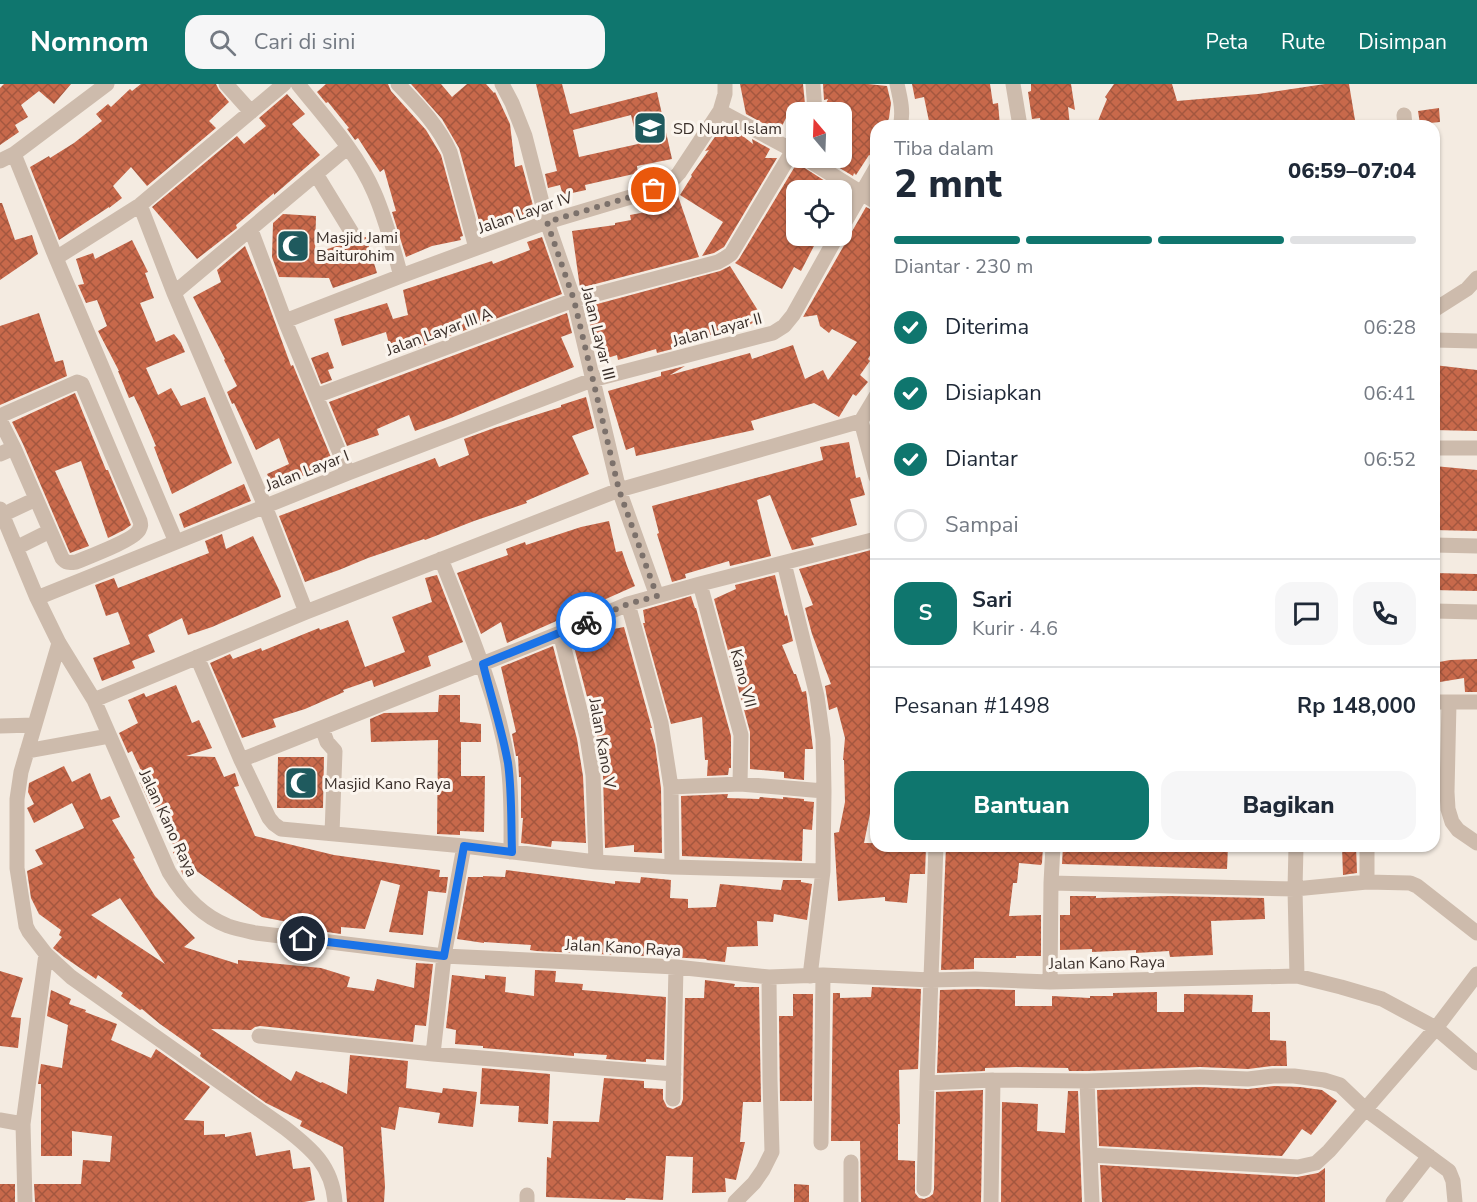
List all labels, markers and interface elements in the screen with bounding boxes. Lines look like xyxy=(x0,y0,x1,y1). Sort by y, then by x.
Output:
search box xyxy=(185,15,605,69)
text: Nomnom xyxy=(30,23,149,61)
icon: search xyxy=(206,26,239,59)
text: Cari di sini xyxy=(254,27,355,57)
text: Peta xyxy=(1206,28,1248,56)
text: Rute xyxy=(1281,28,1325,56)
text: Disimpan xyxy=(1358,28,1447,56)
north arrow xyxy=(786,102,852,168)
map controls xyxy=(786,102,852,246)
school or university icon: SD Nurul Islam xyxy=(632,110,668,146)
place label: SD Nurul Islam xyxy=(673,118,782,140)
text: Tiba dalam xyxy=(894,135,994,162)
text: 06:59–07:04 xyxy=(1288,156,1416,186)
text: 2 mnt xyxy=(894,158,1002,211)
pin xyxy=(628,164,679,215)
icon: bag xyxy=(637,173,670,206)
button: locate xyxy=(786,180,852,246)
street label: Jalan Layar IV xyxy=(474,186,576,240)
place label: Masjid Jami Baiturohim xyxy=(316,227,398,267)
mosque icon: Masjid Jami Baiturohim xyxy=(275,228,311,264)
text: Diantar · 230 m xyxy=(894,253,1033,280)
street label: Jalan Layar III xyxy=(576,283,620,382)
street label: Jalan Layar III A xyxy=(382,302,496,362)
street label: Jalan Layar II xyxy=(669,307,764,353)
icon: check xyxy=(894,311,927,344)
text: Diterima xyxy=(945,312,1029,342)
text: 06:28 xyxy=(1363,314,1416,341)
icon: check xyxy=(894,377,927,410)
text: Disiapkan xyxy=(945,378,1042,408)
text: 06:41 xyxy=(1363,380,1416,407)
icon: check xyxy=(894,443,927,476)
text: Diantar xyxy=(945,444,1018,474)
street label: Jalan Layar I xyxy=(262,445,352,497)
text: 06:52 xyxy=(1363,446,1416,473)
text: Sampai xyxy=(945,510,1019,540)
button: chat xyxy=(1275,582,1338,645)
button: phone xyxy=(1353,582,1416,645)
text: Sari xyxy=(972,585,1012,615)
courier xyxy=(556,592,616,652)
text: S xyxy=(919,598,932,628)
icon: bike xyxy=(570,606,603,639)
text: Kurir · 4.6 xyxy=(972,615,1058,642)
street label: Kano VII xyxy=(725,647,761,710)
text: Pesanan #1498 xyxy=(894,691,1050,721)
text: Rp 148,000 xyxy=(1297,691,1416,721)
street label: Jalan Kano V xyxy=(583,695,621,791)
street label: Jalan Kano Raya xyxy=(133,765,203,881)
mosque icon: Masjid Kano Raya xyxy=(283,765,319,801)
button: Bantuan xyxy=(894,771,1149,840)
button: Bagikan xyxy=(1161,771,1416,840)
place label: Masjid Kano Raya xyxy=(324,773,451,795)
pin xyxy=(277,913,328,964)
icon: home xyxy=(286,922,319,955)
street label: Jalan Kano Raya xyxy=(563,934,682,962)
street label: Jalan Kano Raya xyxy=(1048,951,1165,975)

